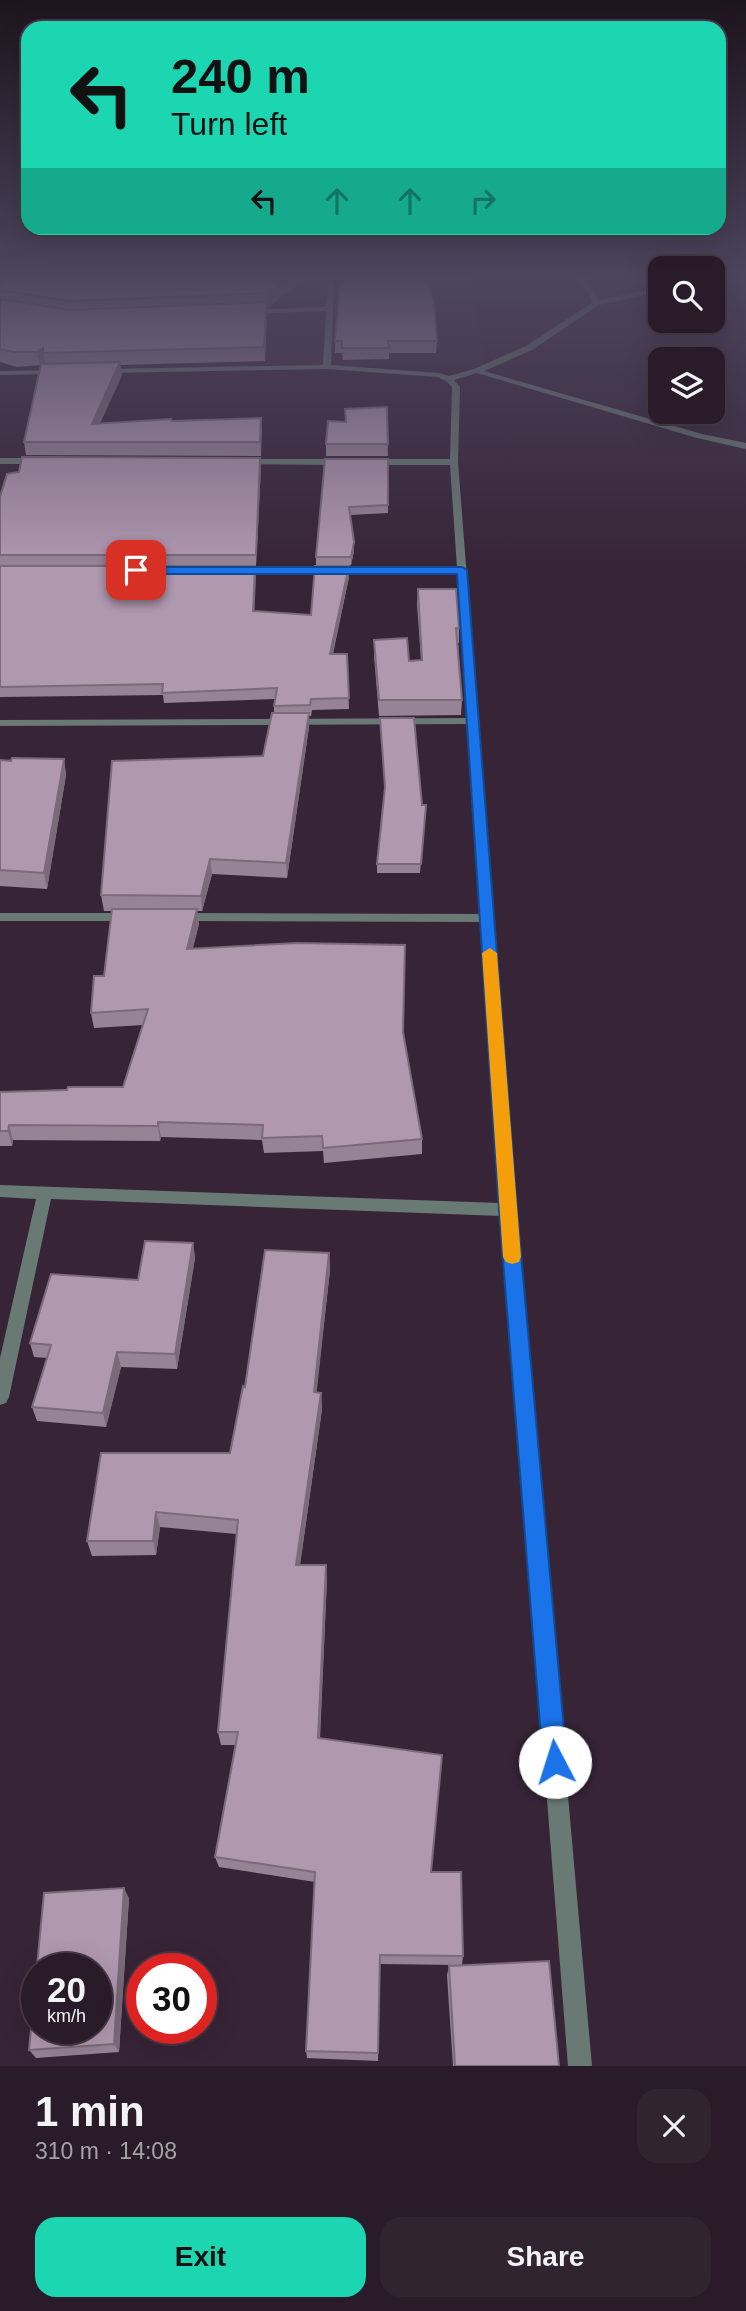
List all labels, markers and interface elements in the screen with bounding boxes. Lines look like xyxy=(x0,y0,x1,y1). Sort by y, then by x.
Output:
icon: left xyxy=(56,49,147,140)
text: 240 m xyxy=(171,49,310,103)
text: Turn left xyxy=(171,106,287,142)
icon: left xyxy=(245,182,283,220)
icon: ahead xyxy=(318,182,356,220)
icon: ahead xyxy=(391,182,429,220)
icon: right xyxy=(464,182,502,220)
map controls xyxy=(648,256,725,424)
button: search xyxy=(648,256,725,333)
button: layers xyxy=(648,347,725,424)
pin xyxy=(106,540,166,600)
icon: arrive xyxy=(117,551,155,589)
position arrow xyxy=(518,1725,592,1799)
speed limit sign: 30 xyxy=(126,1953,217,2044)
text: 20 xyxy=(47,1970,86,2009)
text: km/h xyxy=(47,2006,86,2026)
text: 1 min xyxy=(35,2088,145,2135)
button: close xyxy=(637,2089,711,2163)
text: 310 m · 14:08 xyxy=(35,2138,177,2164)
button: Exit xyxy=(35,2217,366,2297)
button: Share xyxy=(380,2217,711,2297)

